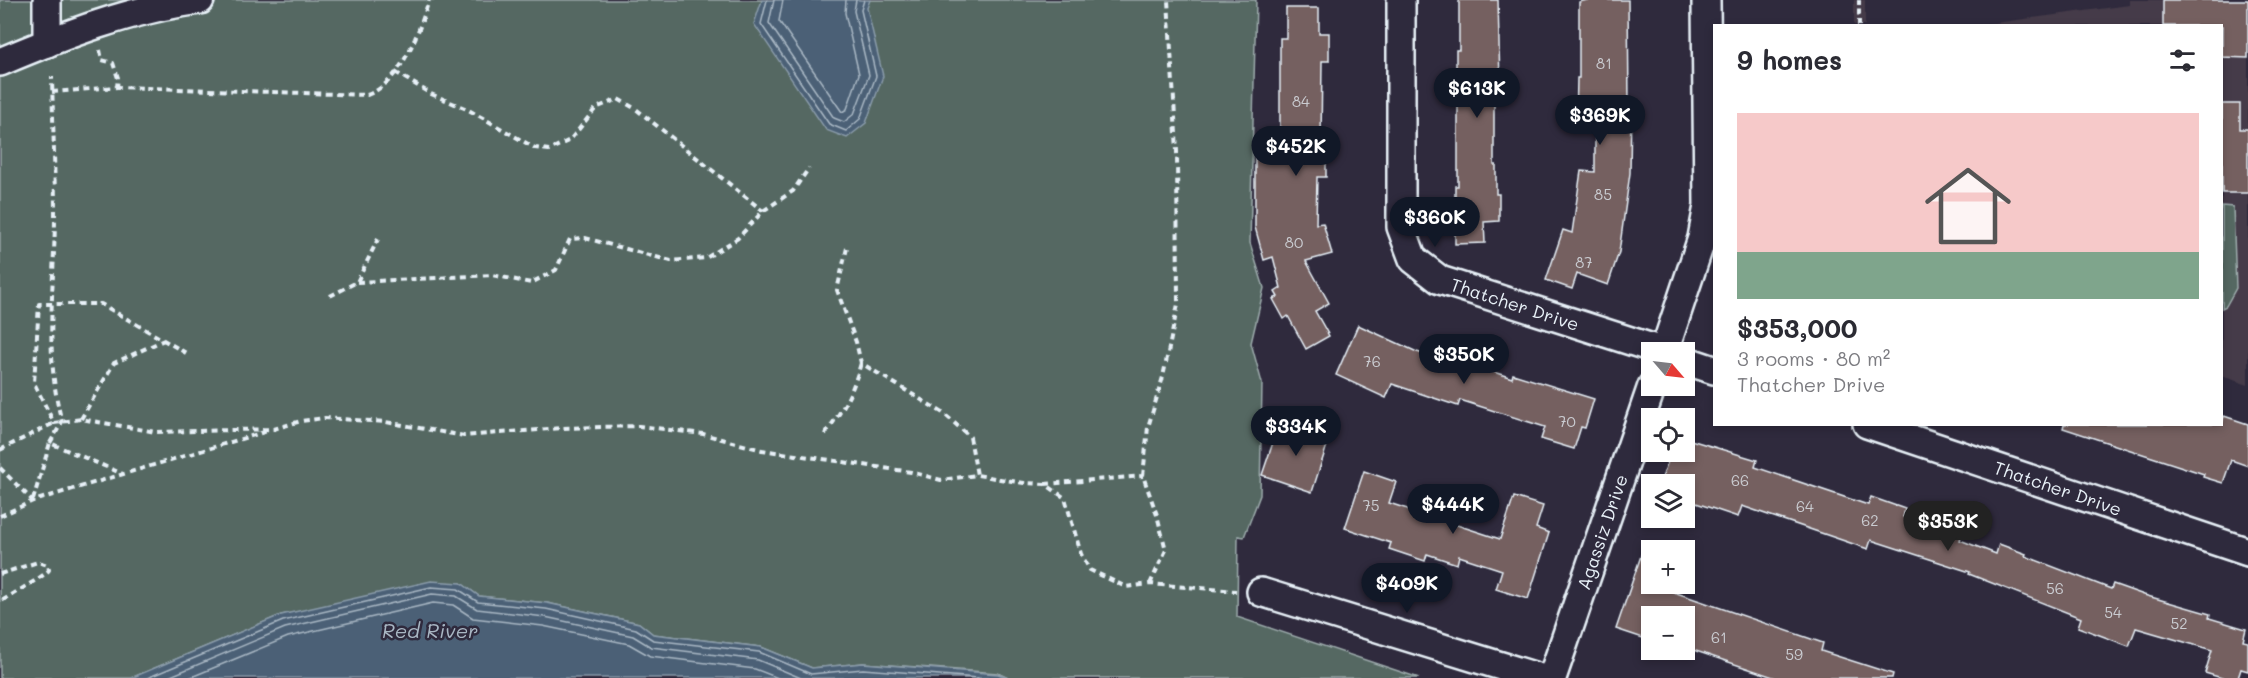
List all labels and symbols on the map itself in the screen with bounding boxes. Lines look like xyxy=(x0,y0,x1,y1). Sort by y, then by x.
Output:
house number: 81 xyxy=(1596,53,1612,73)
pin: $613K xyxy=(1435,68,1519,119)
house number: 84 xyxy=(1292,91,1310,111)
pin: $369K xyxy=(1558,95,1642,146)
pin: $452K xyxy=(1254,126,1338,177)
house number: 85 xyxy=(1594,184,1612,204)
pin: $360K xyxy=(1393,197,1477,248)
house number: 80 xyxy=(1285,232,1303,252)
house number: 87 xyxy=(1575,252,1593,272)
street label: Thatcher Drive xyxy=(1448,272,1582,336)
pin: $350K xyxy=(1422,334,1506,385)
north arrow xyxy=(1641,342,1695,396)
house number: 76 xyxy=(1363,351,1381,371)
pin: $334K xyxy=(1254,406,1338,457)
house number: 70 xyxy=(1558,411,1576,431)
street label: Thatcher Drive xyxy=(1991,455,2125,521)
house number: 66 xyxy=(1731,470,1749,490)
street label: Agassiz Drive xyxy=(1571,471,1633,593)
pin: $444K xyxy=(1411,484,1495,535)
house number: 75 xyxy=(1362,495,1380,515)
house number: 64 xyxy=(1796,496,1814,516)
pin: $353K xyxy=(1906,501,1990,552)
house number: 62 xyxy=(1861,510,1879,530)
pin: $409K xyxy=(1365,563,1449,614)
house number: 56 xyxy=(2046,578,2064,598)
house number: 54 xyxy=(2104,602,2122,622)
house number: 52 xyxy=(2170,613,2188,633)
water label: Red River xyxy=(382,617,478,643)
house number: 61 xyxy=(1711,627,1727,647)
house number: 59 xyxy=(1785,644,1803,664)

